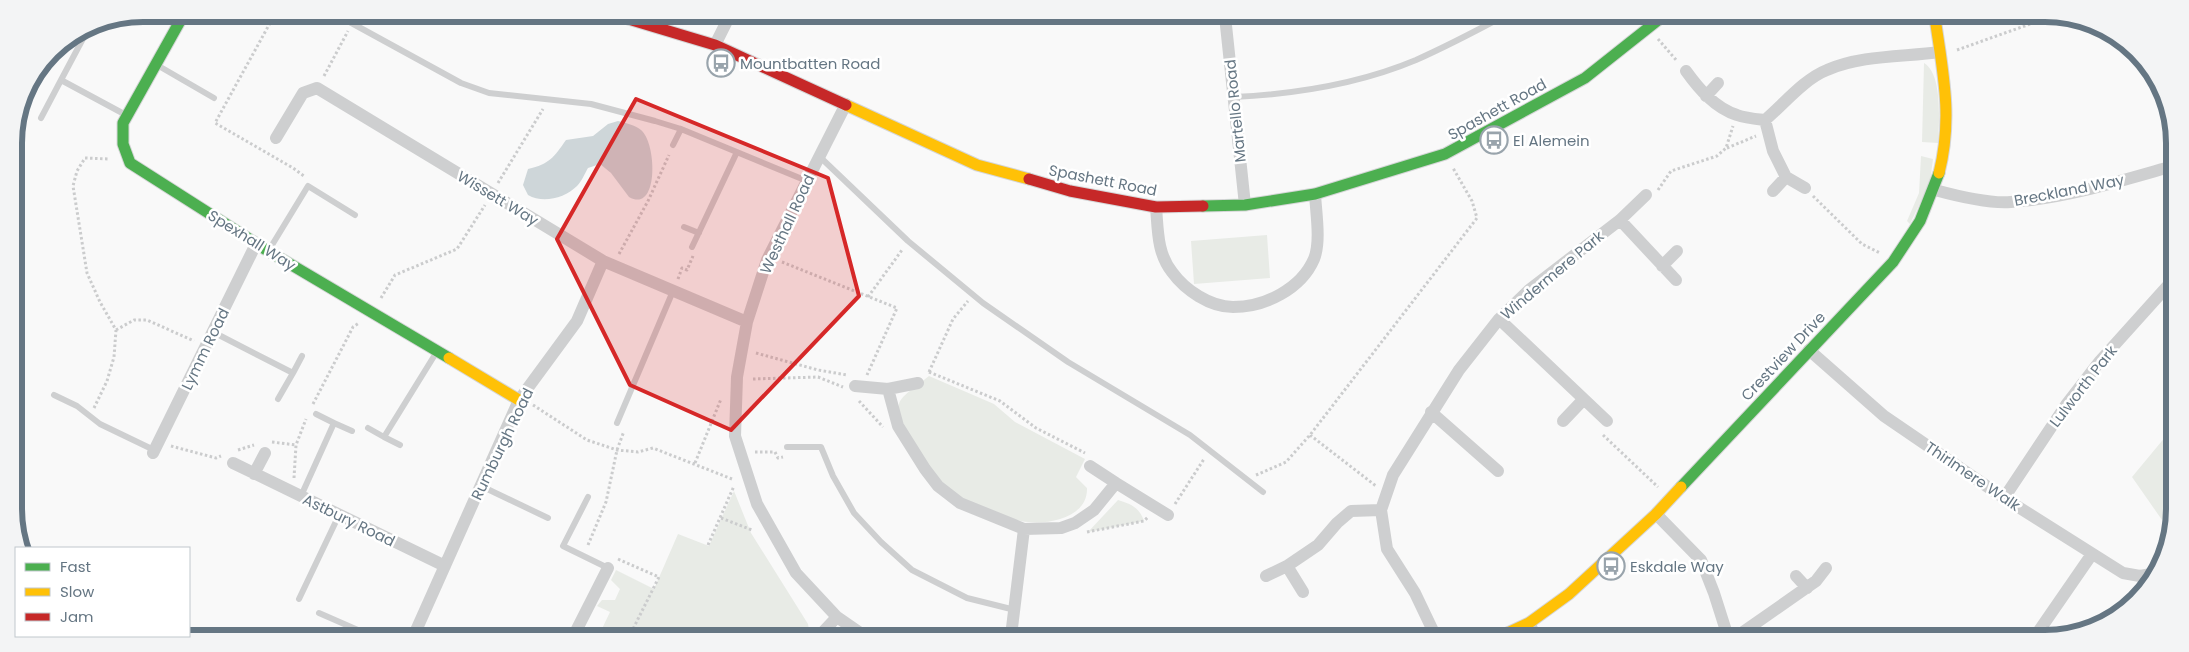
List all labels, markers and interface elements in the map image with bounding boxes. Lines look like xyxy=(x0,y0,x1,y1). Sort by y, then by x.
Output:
bus stop icon: Mountbatten Road xyxy=(706,48,736,78)
place label: Mountbatten Road xyxy=(740,53,880,74)
street label: Martello Road xyxy=(1219,58,1251,164)
street label: Spashett Road xyxy=(1444,73,1550,145)
bus stop icon: El Alemein xyxy=(1479,125,1509,155)
place label: El Alemein xyxy=(1513,130,1590,151)
street label: Spashett Road xyxy=(1047,159,1159,201)
street label: Wissett Way xyxy=(453,165,543,231)
street label: Breckland Way xyxy=(2012,169,2126,211)
street label: Westhall Road xyxy=(755,171,819,277)
street label: Spexhall Way xyxy=(204,205,300,276)
street label: Windermere Park xyxy=(1496,225,1608,324)
street label: Lymm Road xyxy=(176,304,234,394)
street label: Crestview Drive xyxy=(1736,307,1830,405)
street label: Lulworth Park xyxy=(2044,341,2122,431)
street label: Rumburgh Road xyxy=(466,384,538,504)
street label: Thirlmere Walk xyxy=(1921,436,2025,516)
street label: Astbury Road xyxy=(299,489,399,551)
legend xyxy=(15,547,190,637)
bus stop icon: Eskdale Way xyxy=(1596,551,1626,581)
text: Fast xyxy=(60,556,91,577)
place label: Eskdale Way xyxy=(1630,556,1724,577)
text: Slow xyxy=(60,581,95,602)
text: Jam xyxy=(60,606,94,627)

